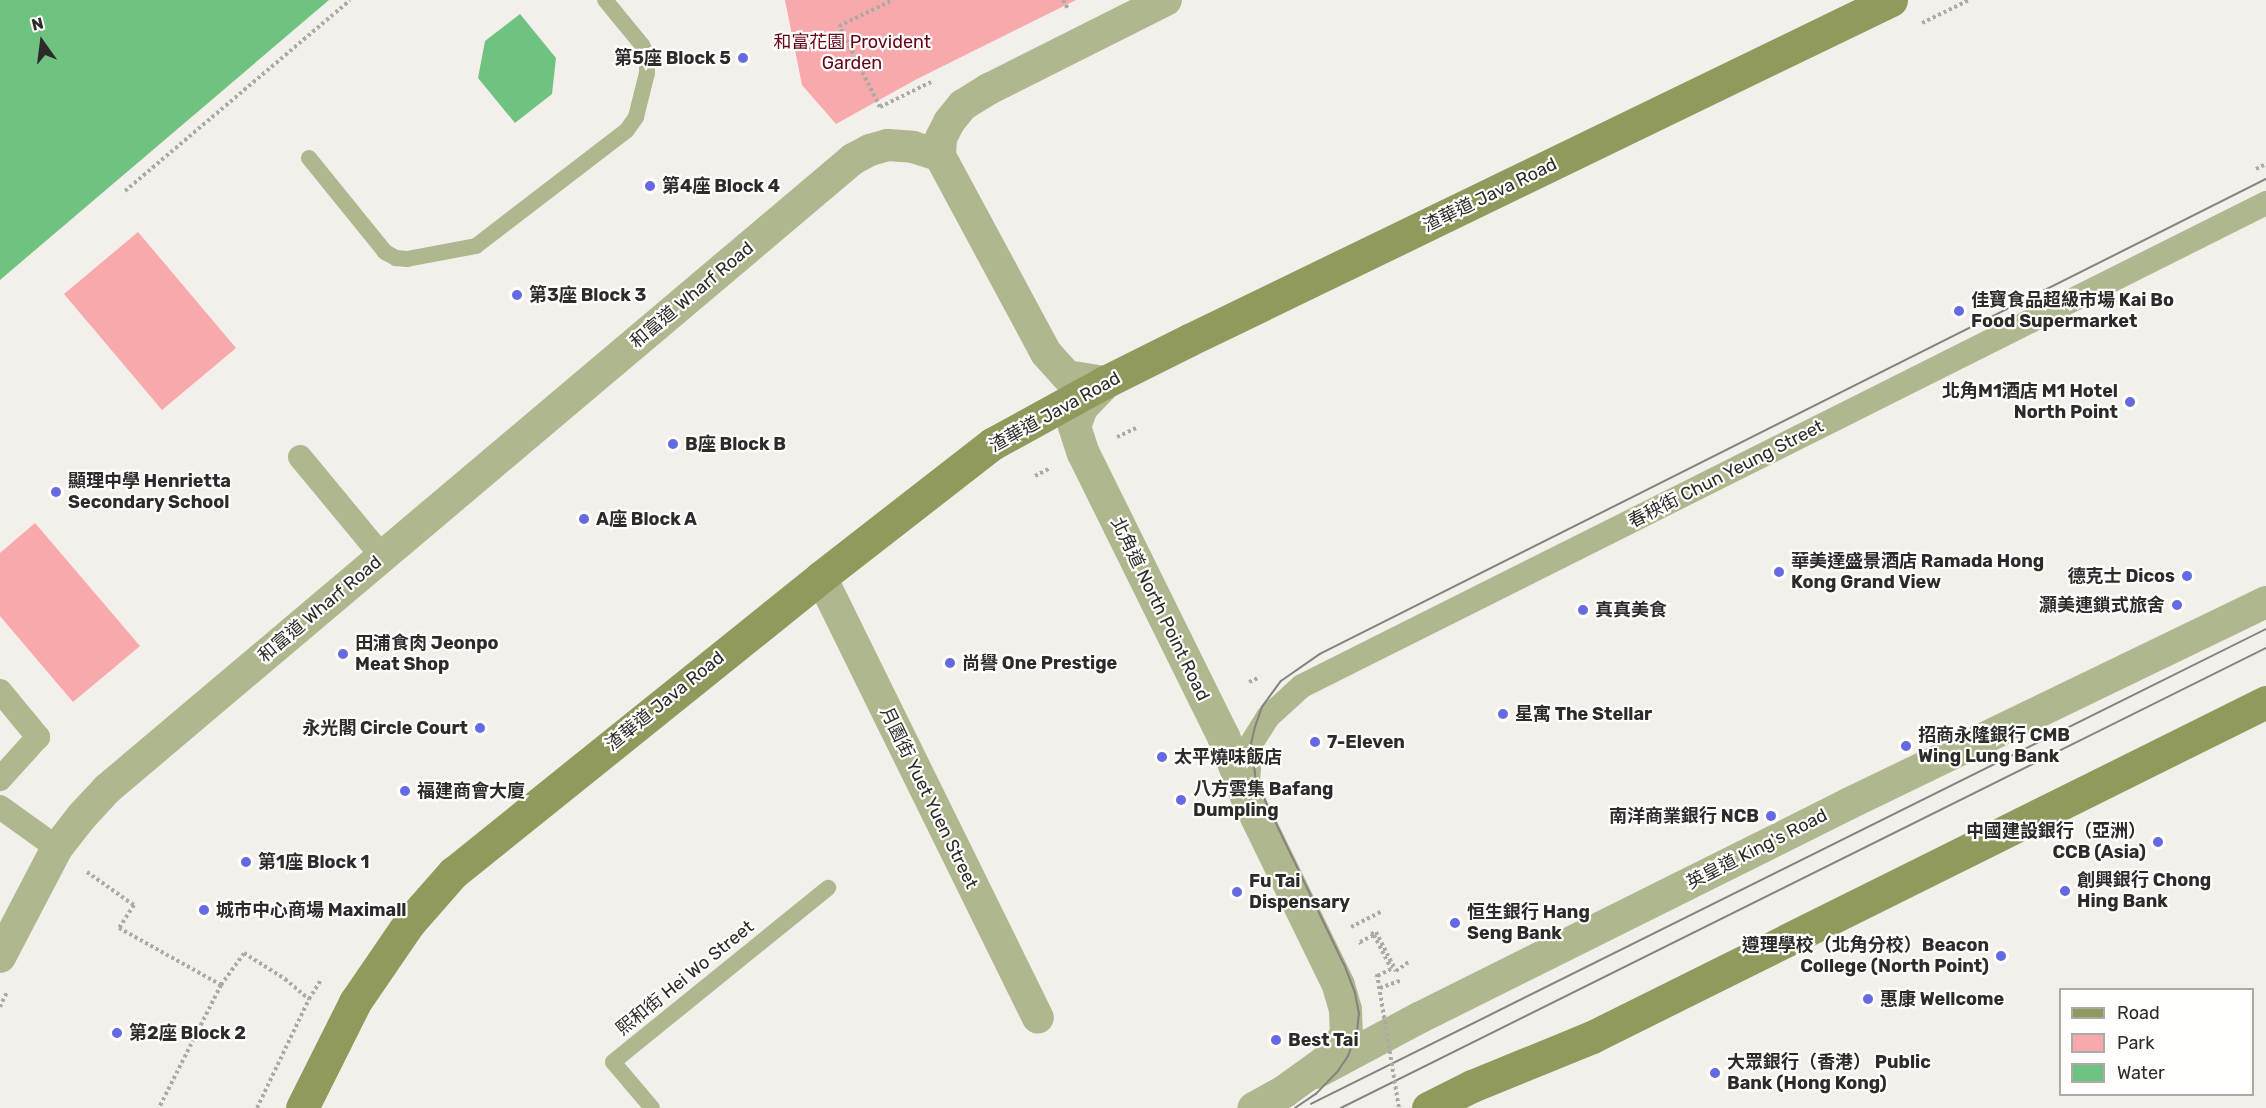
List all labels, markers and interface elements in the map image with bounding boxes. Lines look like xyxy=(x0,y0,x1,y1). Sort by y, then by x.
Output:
north arrow xyxy=(12,12,72,72)
text: N xyxy=(30,13,45,35)
park label: 和富花園 Provident Garden xyxy=(773,32,931,74)
place label: 第5座 Block 5 xyxy=(614,47,731,69)
marker: 第5座 Block 5 xyxy=(736,51,750,65)
street label: 渣華道 Java Road xyxy=(1420,153,1560,237)
place label: 第4座 Block 4 xyxy=(662,175,780,197)
marker: 第4座 Block 4 xyxy=(643,179,657,193)
street label: 和富道 Wharf Road xyxy=(626,237,758,353)
place label: 第3座 Block 3 xyxy=(529,284,646,306)
marker: 第3座 Block 3 xyxy=(510,288,524,302)
place label: 佳寶食品超級市場 Kai Bo Food Supermarket xyxy=(1971,290,2174,332)
marker: 佳寶食品超級市場 Kai Bo Food Supermarket xyxy=(1952,304,1966,318)
street label: 渣華道 Java Road xyxy=(986,367,1124,457)
place label: 北角M1酒店 M1 Hotel North Point xyxy=(1942,381,2118,424)
marker: 北角M1酒店 M1 Hotel North Point xyxy=(2123,395,2137,409)
street label: 春秧街 Chun Yeung Street xyxy=(1625,415,1827,533)
place label: B座 Block B xyxy=(685,433,786,455)
marker: B座 Block B xyxy=(666,437,680,451)
place label: 顯理中學 Henrietta Secondary School xyxy=(68,471,231,514)
marker: 顯理中學 Henrietta Secondary School xyxy=(49,485,63,499)
place label: A座 Block A xyxy=(596,508,697,530)
marker: A座 Block A xyxy=(577,512,591,526)
street label: 北角道 North Point Road xyxy=(1106,514,1214,704)
street label: 和富道 Wharf Road xyxy=(254,551,386,667)
place label: 華美達盛景酒店 Ramada Hong Kong Grand View xyxy=(1791,551,2044,594)
marker: 華美達盛景酒店 Ramada Hong Kong Grand View xyxy=(1772,565,1786,579)
place label: 德克士 Dicos xyxy=(2068,565,2175,587)
marker: 德克士 Dicos xyxy=(2180,569,2194,583)
place label: 灝美連鎖式旅舍 xyxy=(2039,594,2165,616)
marker: 灝美連鎖式旅舍 xyxy=(2170,598,2184,612)
place label: 真真美食 xyxy=(1595,599,1667,621)
marker: 真真美食 xyxy=(1576,603,1590,617)
place label: 田浦食肉 Jeonpo Meat Shop xyxy=(355,633,499,676)
marker: 田浦食肉 Jeonpo Meat Shop xyxy=(336,647,350,661)
street label: 渣華道 Java Road xyxy=(601,647,729,755)
place label: 尚譽 One Prestige xyxy=(962,652,1117,674)
marker: 尚譽 One Prestige xyxy=(943,656,957,670)
street label: 月園街 Yuet Yuen Street xyxy=(875,703,983,893)
place label: 星寓 The Stellar xyxy=(1515,703,1652,725)
marker: 星寓 The Stellar xyxy=(1496,707,1510,721)
place label: 永光閣 Circle Court xyxy=(302,717,468,739)
marker: 永光閣 Circle Court xyxy=(473,721,487,735)
place label: 招商永隆銀行 CMB Wing Lung Bank xyxy=(1918,725,2070,768)
place label: 7-Eleven xyxy=(1327,731,1405,753)
marker: 7-Eleven xyxy=(1308,735,1322,749)
marker: 招商永隆銀行 CMB Wing Lung Bank xyxy=(1899,739,1913,753)
place label: 太平燒味飯店 xyxy=(1174,746,1282,768)
marker: 太平燒味飯店 xyxy=(1155,750,1169,764)
place label: 八方雲集 Bafang Dumpling xyxy=(1193,779,1333,822)
place label: 福建商會大廈 xyxy=(417,780,525,802)
marker: 福建商會大廈 xyxy=(398,784,412,798)
marker: 八方雲集 Bafang Dumpling xyxy=(1174,793,1188,807)
street label: 英皇道 King's Road xyxy=(1683,804,1831,894)
place label: 南洋商業銀行 NCB xyxy=(1609,805,1759,827)
marker: 南洋商業銀行 NCB xyxy=(1764,809,1778,823)
place label: 中國建設銀行（亞洲） CCB (Asia) xyxy=(1966,821,2146,864)
marker: 中國建設銀行（亞洲） CCB (Asia) xyxy=(2151,835,2165,849)
place label: 第1座 Block 1 xyxy=(258,851,370,873)
marker: 第1座 Block 1 xyxy=(239,855,253,869)
place label: 創興銀行 Chong Hing Bank xyxy=(2077,870,2211,912)
place label: Fu Tai Dispensary xyxy=(1249,871,1350,914)
marker: 創興銀行 Chong Hing Bank xyxy=(2058,884,2072,898)
marker: Fu Tai Dispensary xyxy=(1230,885,1244,899)
place label: 城市中心商場 Maximall xyxy=(216,899,406,921)
place label: 恒生銀行 Hang Seng Bank xyxy=(1467,902,1590,944)
marker: 城市中心商場 Maximall xyxy=(197,903,211,917)
street label: 熙和街 Hei Wo Street xyxy=(612,916,758,1040)
marker: 恒生銀行 Hang Seng Bank xyxy=(1448,916,1462,930)
place label: 遵理學校（北角分校）Beacon College (North Point) xyxy=(1742,935,1989,978)
marker: 遵理學校（北角分校）Beacon College (North Point) xyxy=(1994,949,2008,963)
place label: 惠康 Wellcome xyxy=(1880,988,2004,1010)
legend xyxy=(2059,988,2254,1096)
marker: 惠康 Wellcome xyxy=(1861,992,1875,1006)
text: Road xyxy=(2117,1002,2160,1024)
place label: 第2座 Block 2 xyxy=(129,1022,246,1044)
marker: 第2座 Block 2 xyxy=(110,1026,124,1040)
place label: Best Tai xyxy=(1288,1029,1359,1051)
text: Park xyxy=(2117,1032,2154,1054)
marker: Best Tai xyxy=(1269,1033,1283,1047)
place label: 大眾銀行（香港） Public Bank (Hong Kong) xyxy=(1727,1052,1931,1094)
text: Water xyxy=(2117,1062,2165,1084)
marker: 大眾銀行（香港） Public Bank (Hong Kong) xyxy=(1708,1066,1722,1080)

